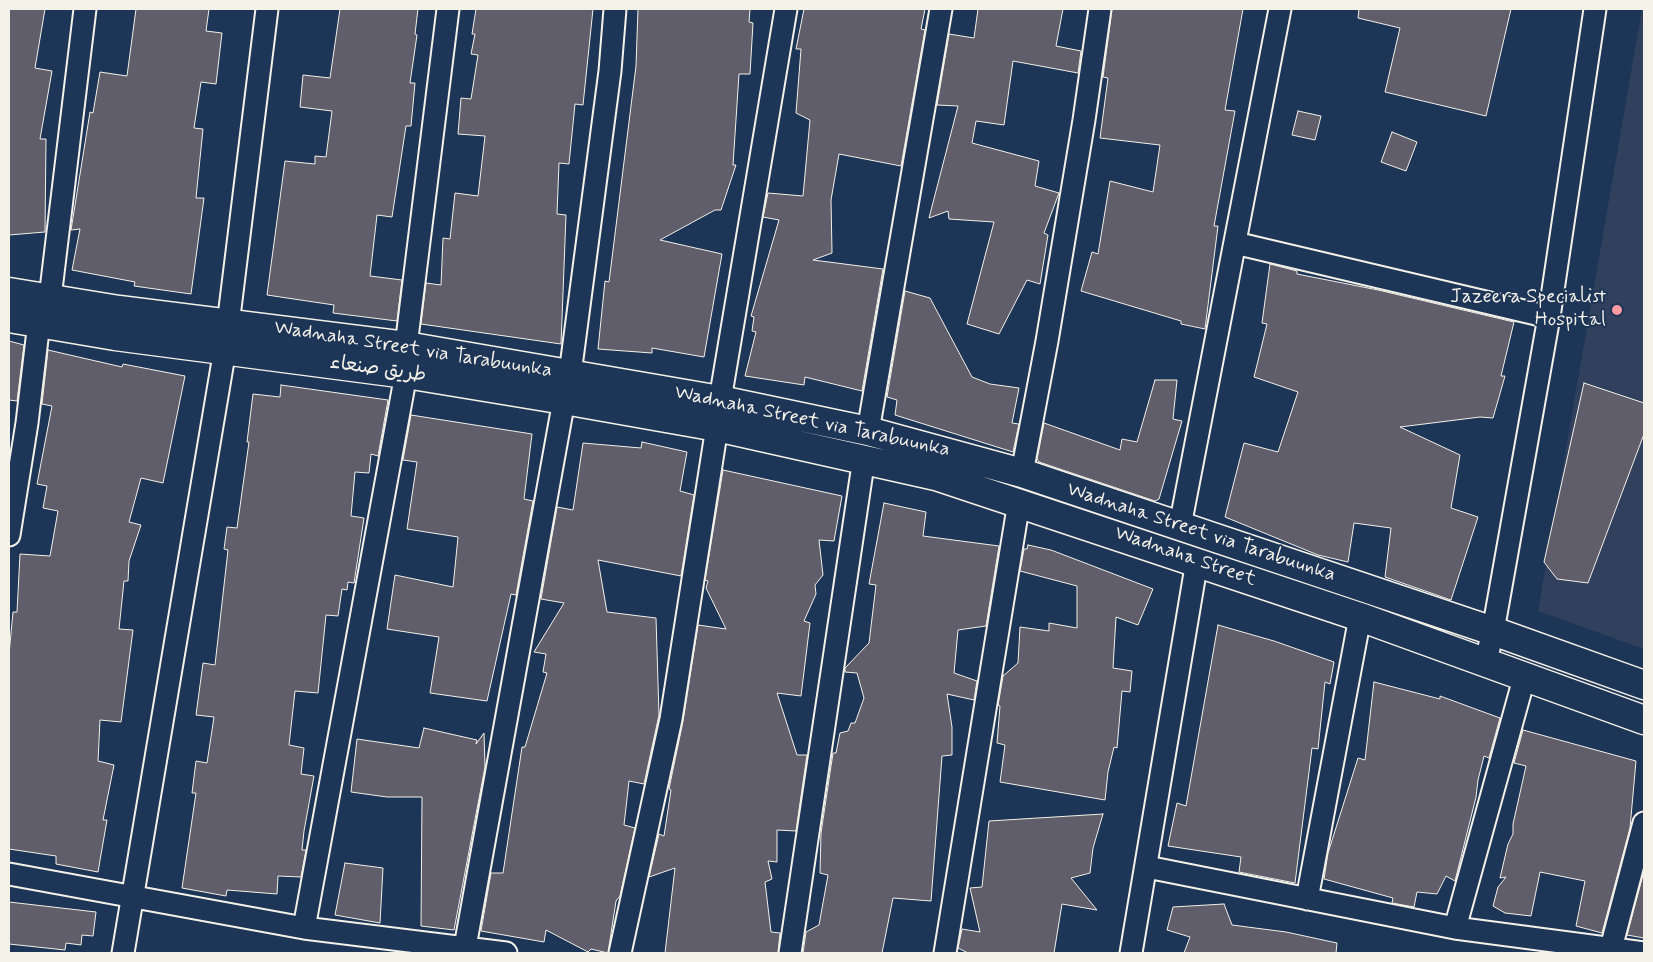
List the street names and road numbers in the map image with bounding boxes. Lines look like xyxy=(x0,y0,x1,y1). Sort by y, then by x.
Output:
street label: Wadnaha Street via Tarabuunka xyxy=(272,316,554,384)
street label: طريق صنعاء xyxy=(328,351,428,389)
street label: Wadnaha Street via Tarabuunka xyxy=(672,381,952,463)
street label: Wadnaha Street via Tarabuunka xyxy=(1064,478,1338,588)
street label: Wadnaha Street xyxy=(1111,522,1259,592)

